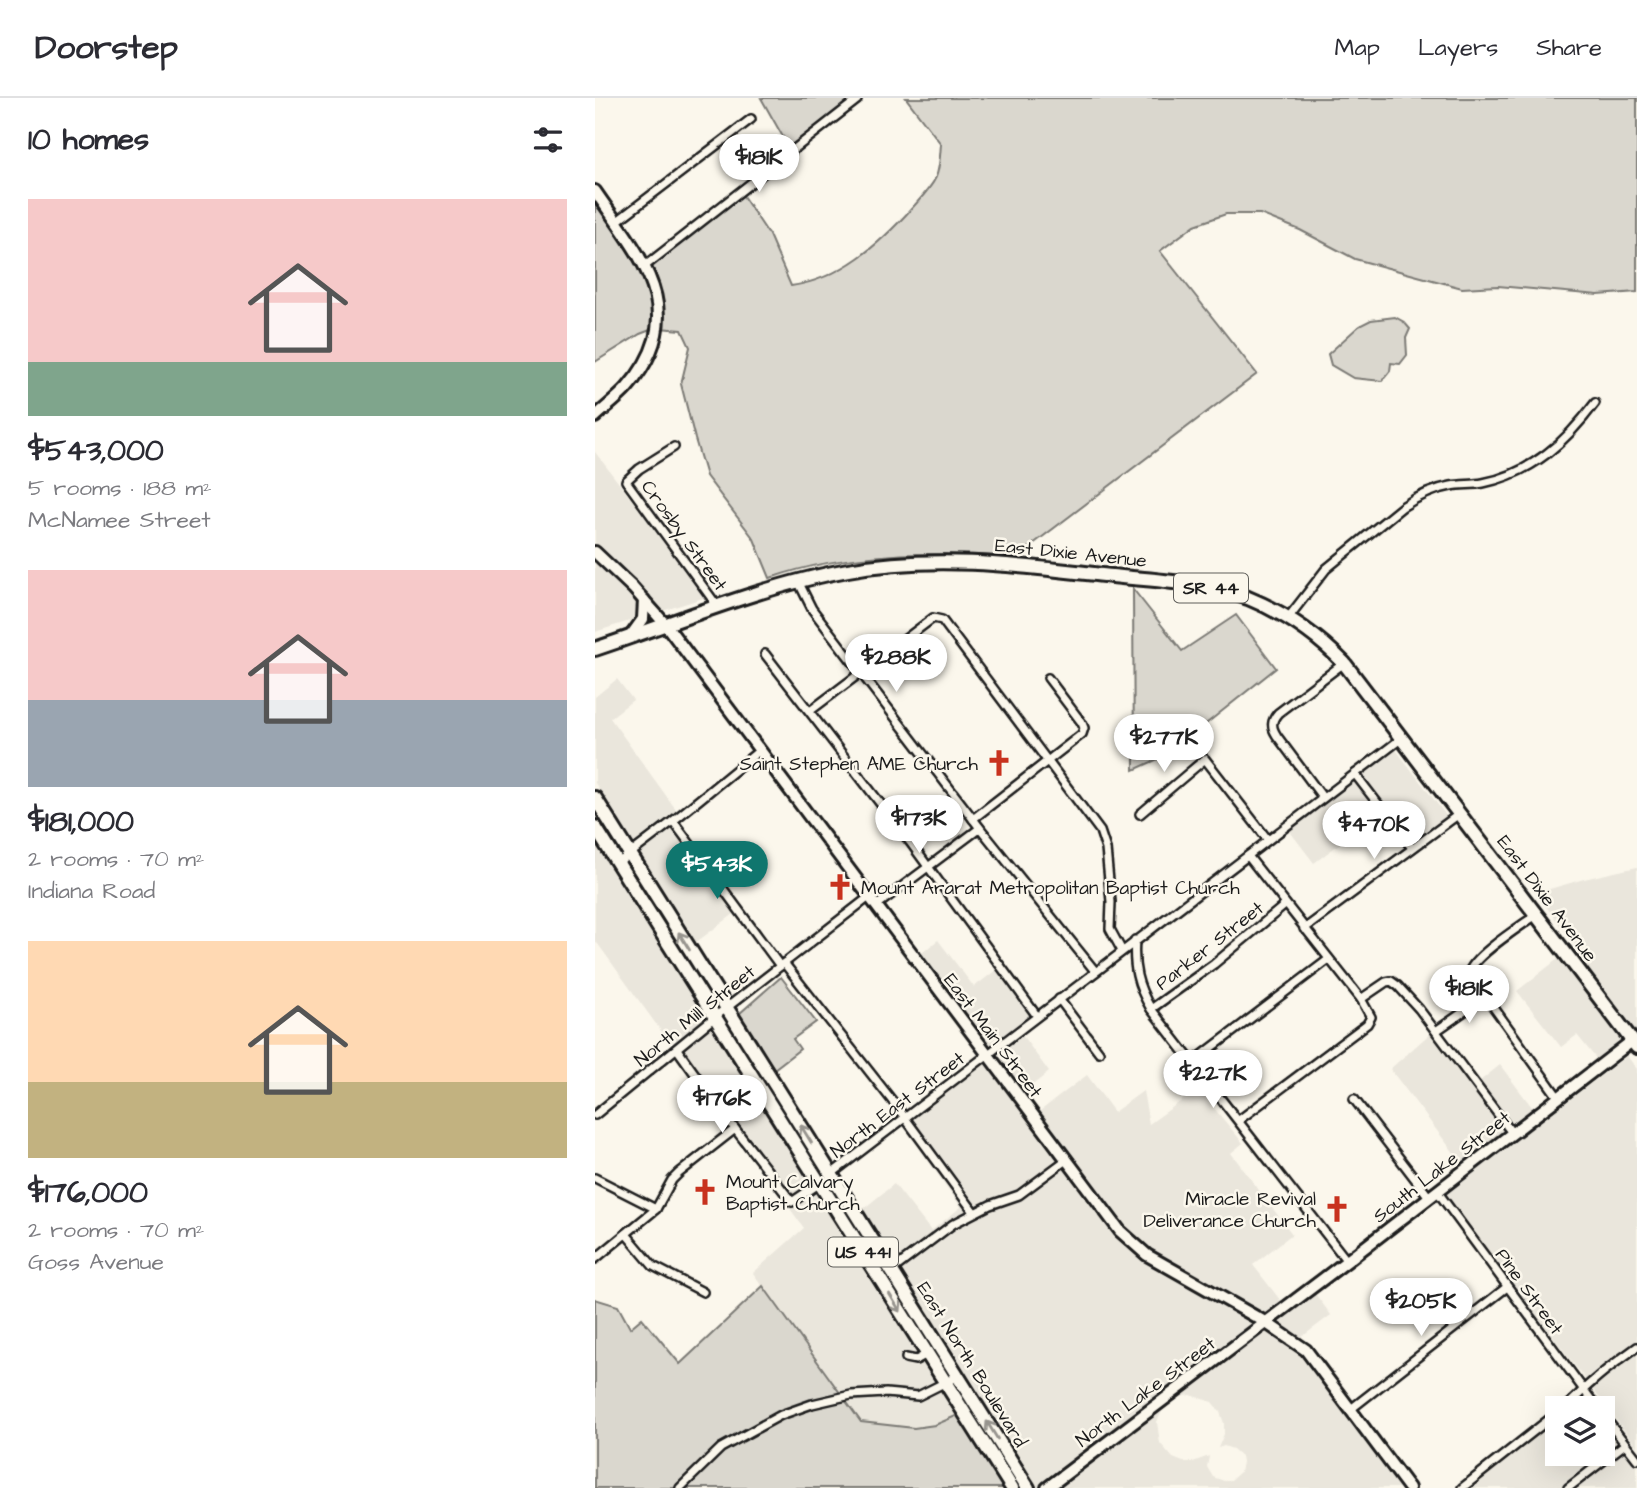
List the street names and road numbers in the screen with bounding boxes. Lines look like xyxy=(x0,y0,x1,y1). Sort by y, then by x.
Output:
street label: Crosby Street xyxy=(633,475,734,598)
street label: East Dixie Avenue xyxy=(994,532,1148,575)
road number: SR 44 xyxy=(1174,574,1248,602)
street label: East Dixie Avenue xyxy=(1490,830,1603,968)
street label: Parker Street xyxy=(1150,895,1270,997)
street label: North Mill Street xyxy=(629,959,761,1073)
street label: East Main Street xyxy=(937,968,1049,1104)
street label: North East Street xyxy=(825,1045,971,1165)
street label: South Lake Street xyxy=(1367,1105,1517,1230)
road number: US 441 xyxy=(828,1238,898,1266)
street label: Pine Street xyxy=(1488,1243,1570,1341)
street label: East North Boulevard xyxy=(910,1277,1034,1453)
street label: North Lake Street xyxy=(1070,1330,1222,1454)

